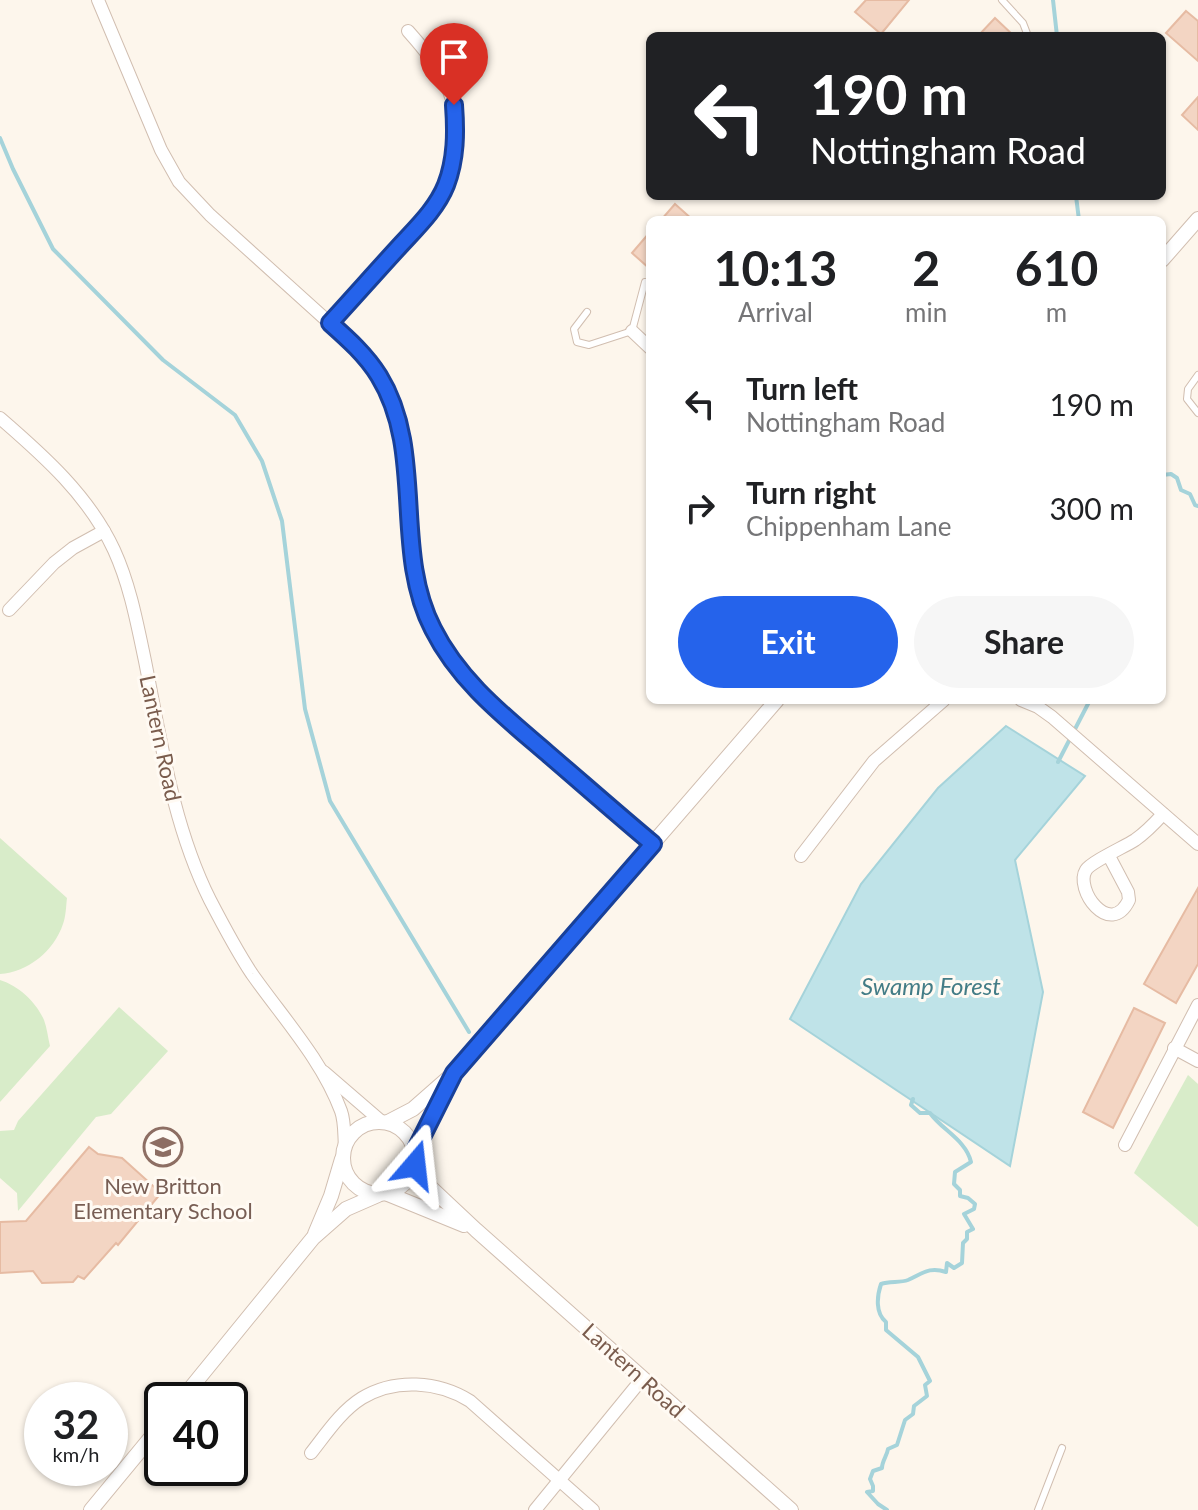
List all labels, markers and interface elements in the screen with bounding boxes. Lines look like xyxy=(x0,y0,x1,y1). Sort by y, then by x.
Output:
pin xyxy=(420,23,488,105)
icon: arrive xyxy=(432,35,476,79)
text: 190 m xyxy=(810,60,968,127)
icon: left xyxy=(678,64,782,168)
text: Nottingham Road xyxy=(810,128,1086,172)
text: 10:13 xyxy=(714,239,837,296)
text: 2 xyxy=(912,239,940,296)
text: 610 xyxy=(1015,239,1098,296)
text: Arrival xyxy=(738,296,813,328)
text: min xyxy=(905,296,947,328)
text: m xyxy=(1046,296,1067,328)
text: Turn left xyxy=(746,370,858,406)
icon: left xyxy=(678,382,722,426)
text: 190 m xyxy=(1049,386,1134,422)
text: Nottingham Road xyxy=(746,406,945,438)
text: Turn right xyxy=(746,474,876,510)
icon: right xyxy=(678,486,722,530)
text: 300 m xyxy=(1049,490,1134,526)
text: Chippenham Lane xyxy=(746,510,951,542)
button: Exit xyxy=(678,596,898,688)
button: Share xyxy=(914,596,1134,688)
street label: Lantern Road xyxy=(134,672,188,804)
water label: Swamp Forest xyxy=(861,971,1001,1000)
position arrow xyxy=(373,1123,457,1207)
school or university icon: New Britton Elementary School xyxy=(142,1126,184,1168)
place label: New Britton Elementary School xyxy=(73,1172,253,1224)
street label: Lantern Road xyxy=(577,1317,691,1423)
speed limit sign: 40 xyxy=(144,1382,248,1486)
text: 32 xyxy=(53,1400,99,1448)
text: km/h xyxy=(53,1442,99,1466)

